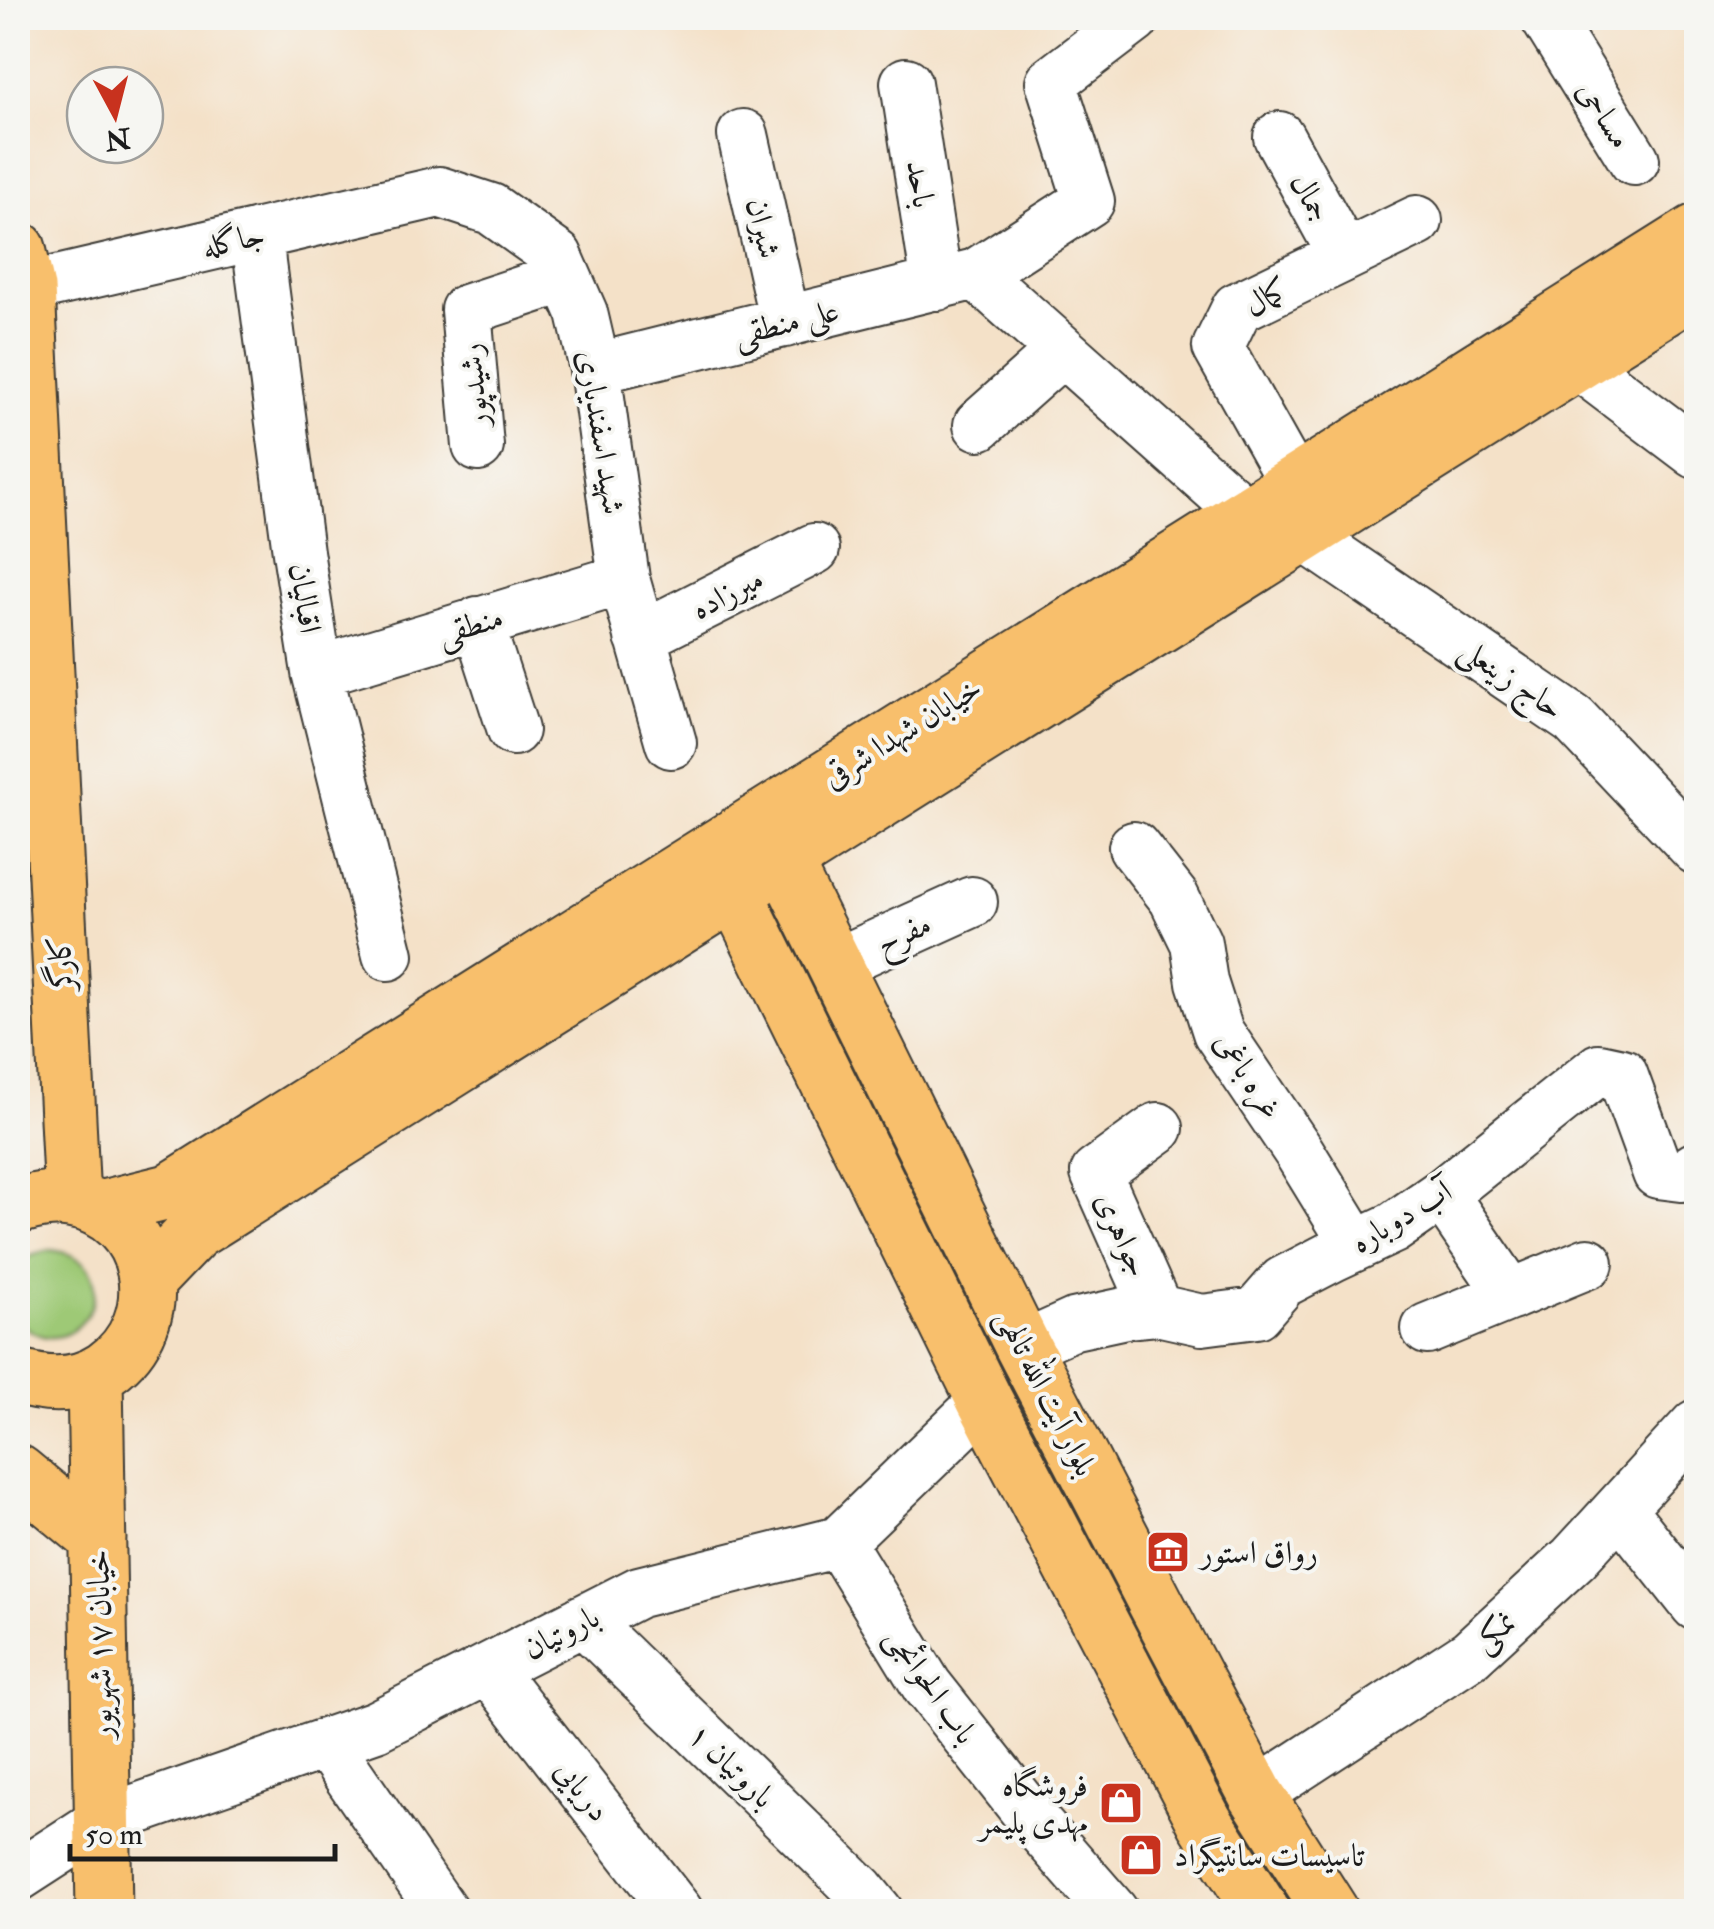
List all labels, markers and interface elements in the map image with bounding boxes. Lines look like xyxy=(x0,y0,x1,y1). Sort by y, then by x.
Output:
north arrow xyxy=(65,65,165,165)
street label: مساحی xyxy=(1568,73,1640,156)
text: N xyxy=(102,119,133,157)
street label: باحد xyxy=(897,157,944,211)
street label: جمال xyxy=(1281,166,1340,229)
street label: شیران xyxy=(737,194,789,262)
street label: جاگله xyxy=(198,214,269,268)
street label: کمال xyxy=(1237,269,1296,326)
street label: علی منطقی xyxy=(729,291,844,358)
street label: رشیدپور xyxy=(450,341,500,431)
street label: شهید اسفندیاری xyxy=(568,347,634,517)
street label: میرزاده xyxy=(685,559,770,629)
street label: اقبالیان xyxy=(280,560,330,636)
street label: منطقی xyxy=(433,597,509,657)
street label: حاج زینعلی xyxy=(1448,629,1571,734)
street label: خیابان شهدا شرقی xyxy=(815,668,990,798)
street label: مفرح xyxy=(869,904,940,970)
street label: کارگر xyxy=(38,934,83,995)
street label: غره باغی xyxy=(1204,1024,1291,1128)
street label: آب دوباره xyxy=(1344,1170,1462,1263)
street label: جواهری xyxy=(1086,1186,1158,1283)
street label: بلوار آیت الله تالهی xyxy=(986,1299,1111,1484)
museum icon: رواق استور xyxy=(1145,1529,1191,1575)
place label: رواق استور xyxy=(1197,1533,1318,1573)
street label: خیابان ۱۷ شهریور xyxy=(78,1549,122,1742)
street label: باروتیان xyxy=(517,1597,606,1669)
street label: نمکی xyxy=(1465,1602,1525,1662)
street label: باب الحوائجی xyxy=(875,1619,986,1753)
street label: ۱ باروتیان xyxy=(679,1715,783,1817)
street label: دریایی xyxy=(546,1752,619,1830)
place label: فروشگاه مهدی پلیمر xyxy=(976,1765,1088,1845)
shop icon: فروشگاه مهدی پلیمر xyxy=(1098,1780,1144,1826)
scale bar xyxy=(70,1799,335,1861)
text: 50 m xyxy=(85,1816,143,1853)
shop icon: تاسیسات سانتیگراد xyxy=(1118,1832,1164,1878)
place label: تاسیسات سانتیگراد xyxy=(1174,1836,1365,1876)

